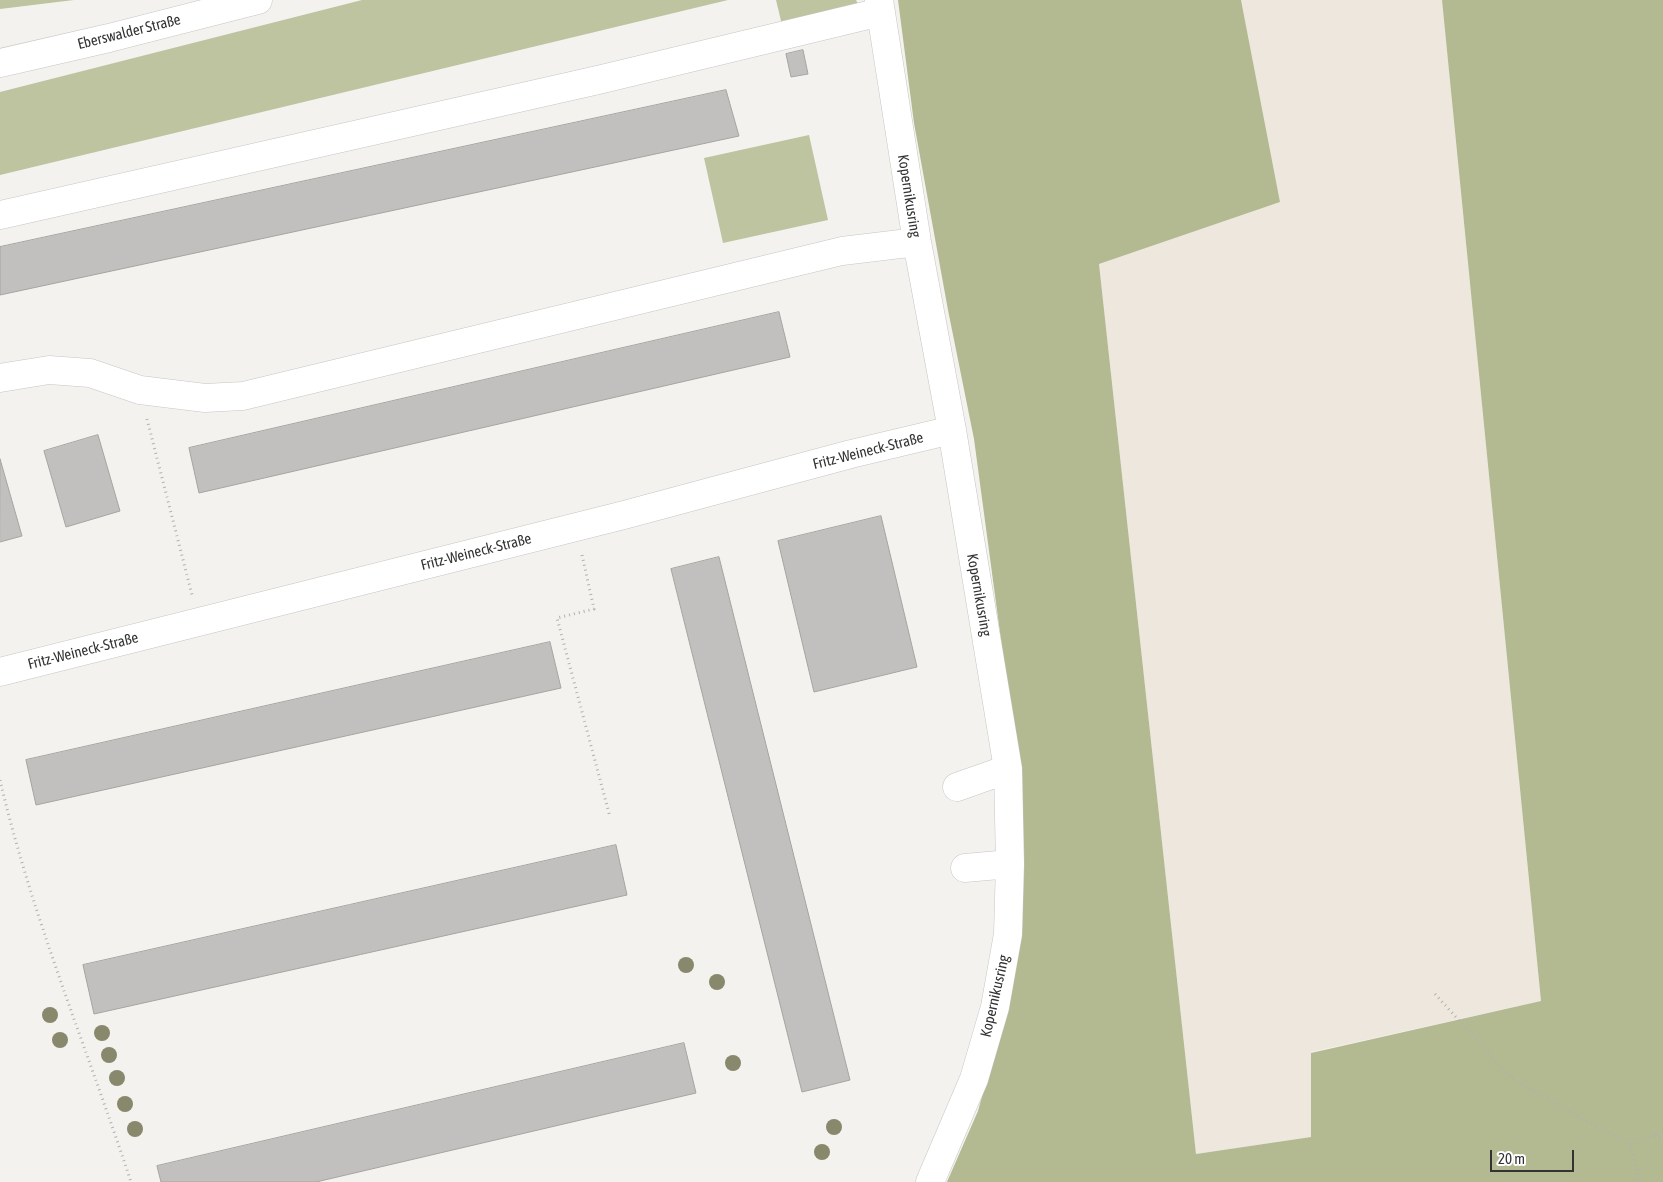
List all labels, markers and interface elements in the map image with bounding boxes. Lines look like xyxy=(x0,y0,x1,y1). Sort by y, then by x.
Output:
street label: Eberswalder Straße xyxy=(76,10,182,54)
street label: Kopernikusring xyxy=(894,153,924,239)
street label: Fritz-Weineck-Straße xyxy=(811,429,925,473)
street label: Fritz-Weineck-Straße xyxy=(419,530,533,574)
street label: Kopernikusring xyxy=(963,552,995,638)
street label: Fritz-Weineck-Straße xyxy=(26,629,140,673)
street label: Kopernikusring xyxy=(977,953,1013,1039)
scale bar xyxy=(1493,1140,1577,1172)
text: 20 m xyxy=(1498,1150,1525,1167)

